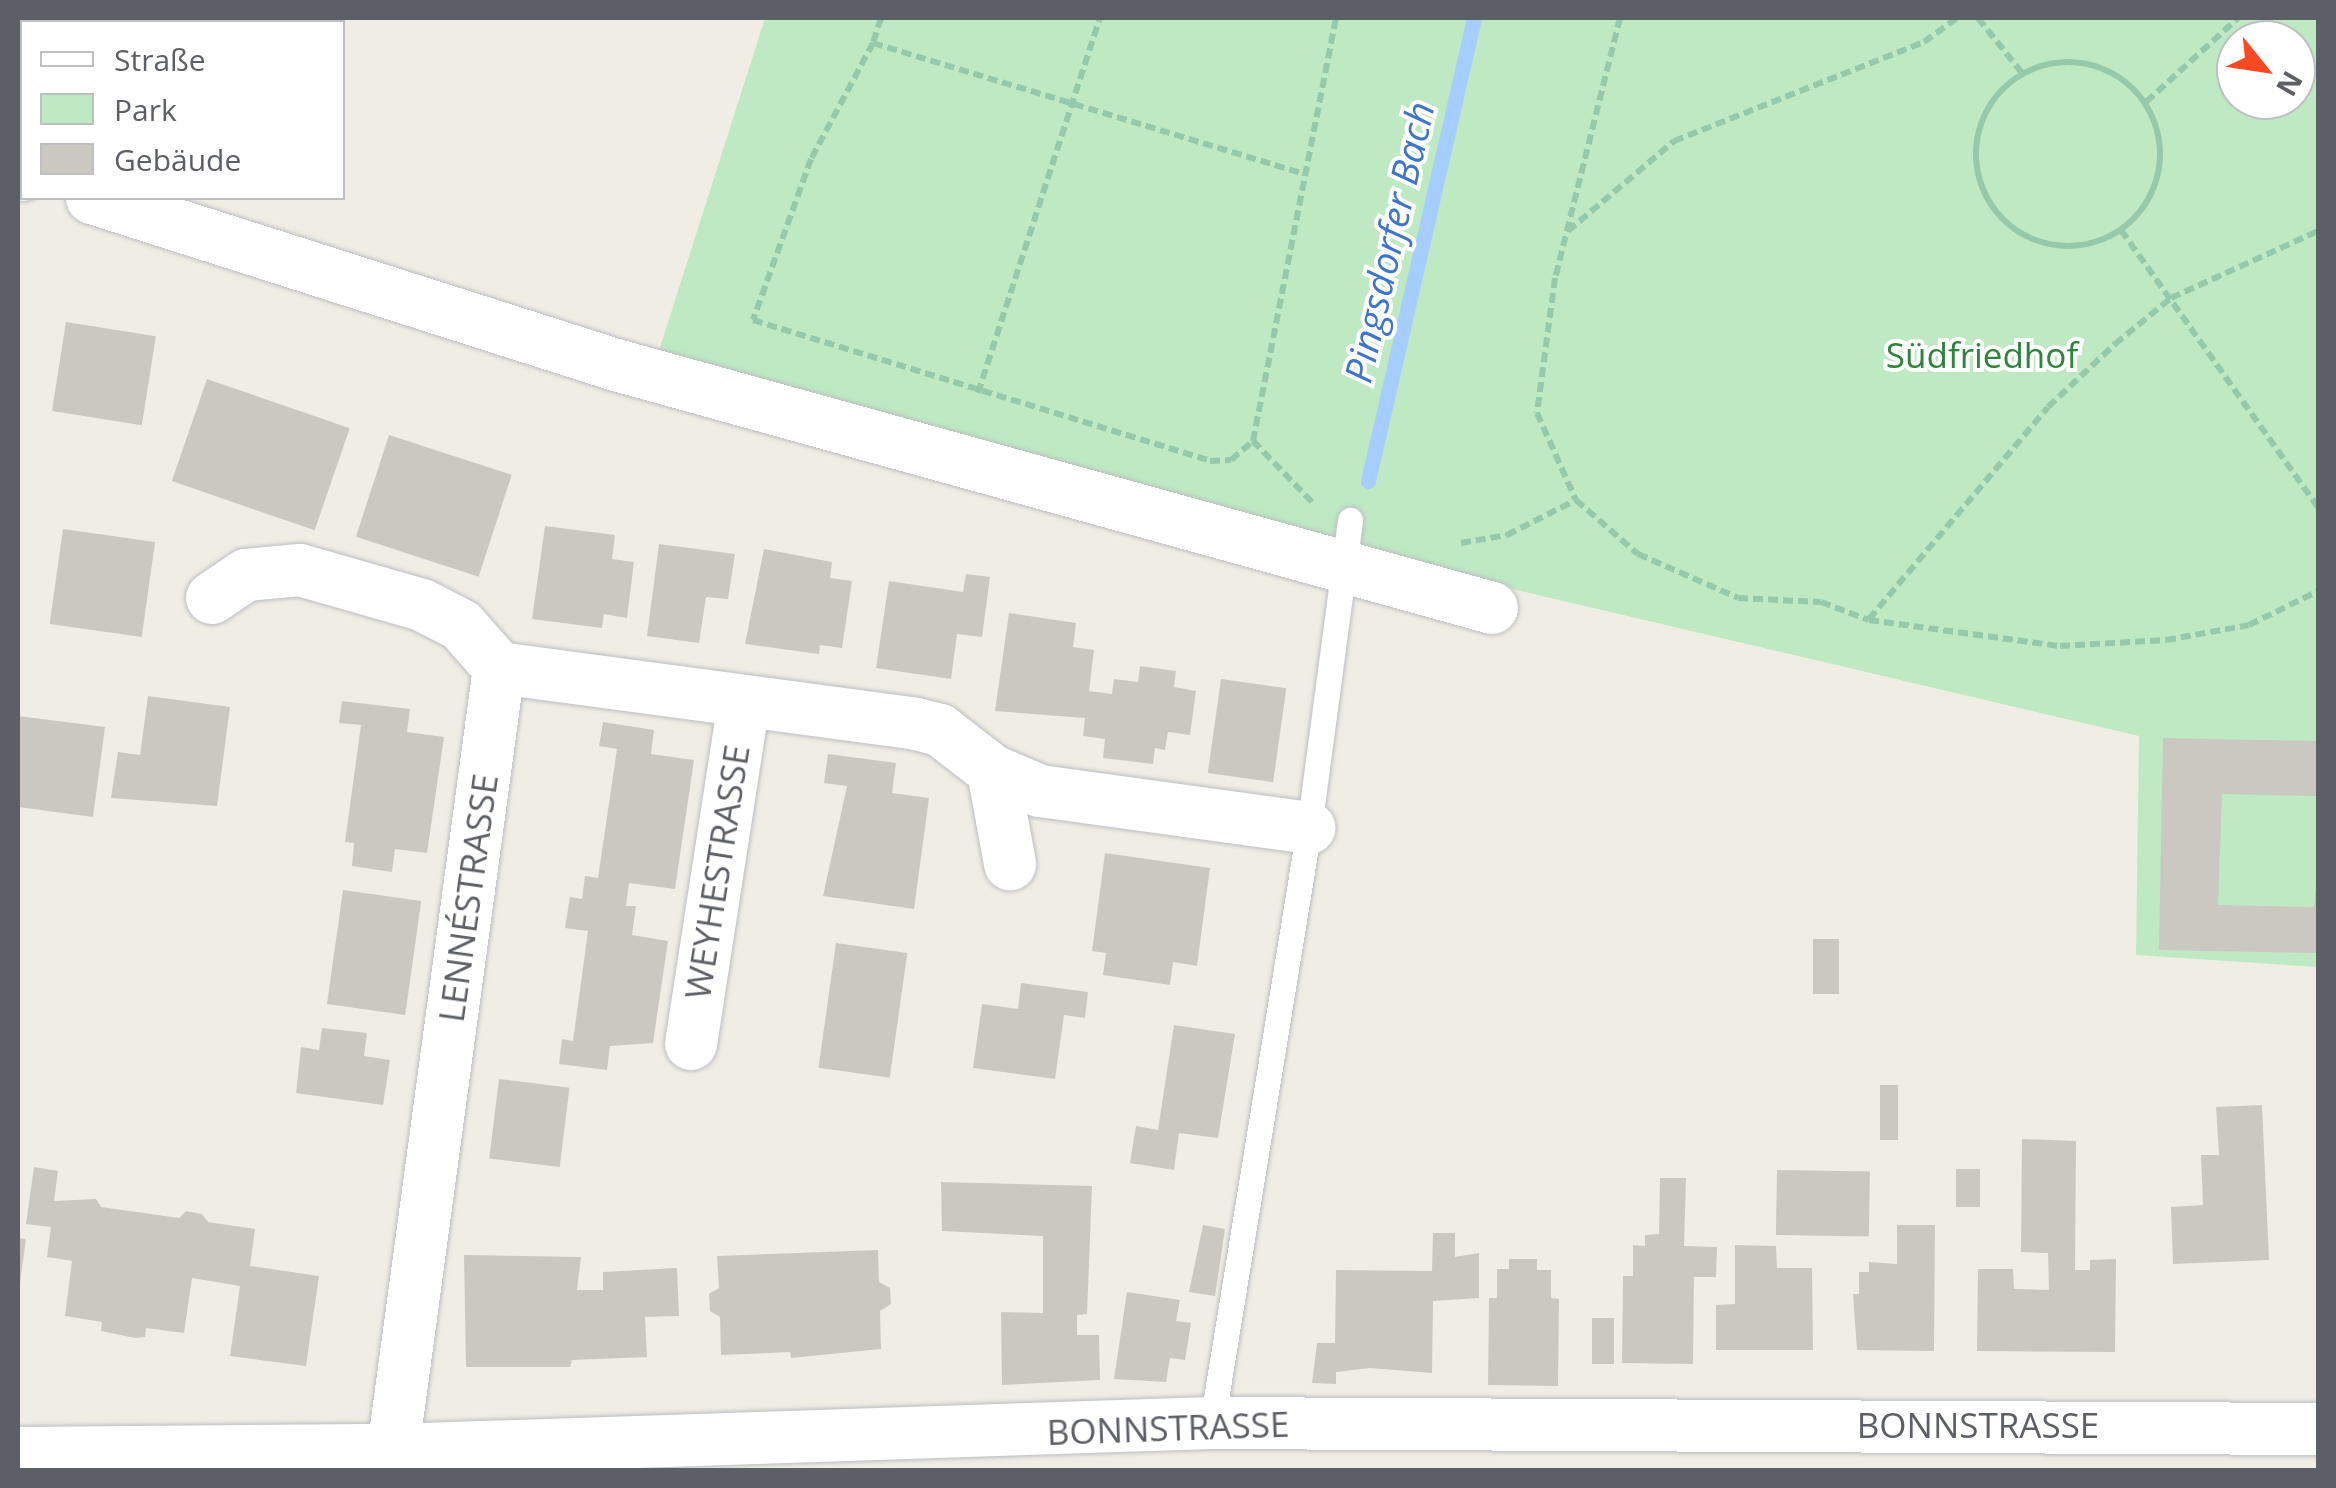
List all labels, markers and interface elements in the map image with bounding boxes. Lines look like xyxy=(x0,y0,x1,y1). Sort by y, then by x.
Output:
legend xyxy=(20,20,345,200)
north arrow xyxy=(2216,20,2316,120)
text: Straße xyxy=(114,39,206,80)
text: N xyxy=(2268,65,2312,103)
text: Park xyxy=(114,89,177,130)
water label: Pingsdorfer Bach xyxy=(1335,97,1443,387)
text: Gebäude xyxy=(114,139,241,180)
park label: Südfriedhof xyxy=(1886,334,2078,376)
street label: WEYHESTRASSE xyxy=(676,742,758,1002)
street label: LENNÉSTRASSE xyxy=(430,771,506,1025)
street label: BONNSTRASSE xyxy=(1046,1403,1290,1453)
street label: BONNSTRASSE xyxy=(1857,1404,2099,1446)

